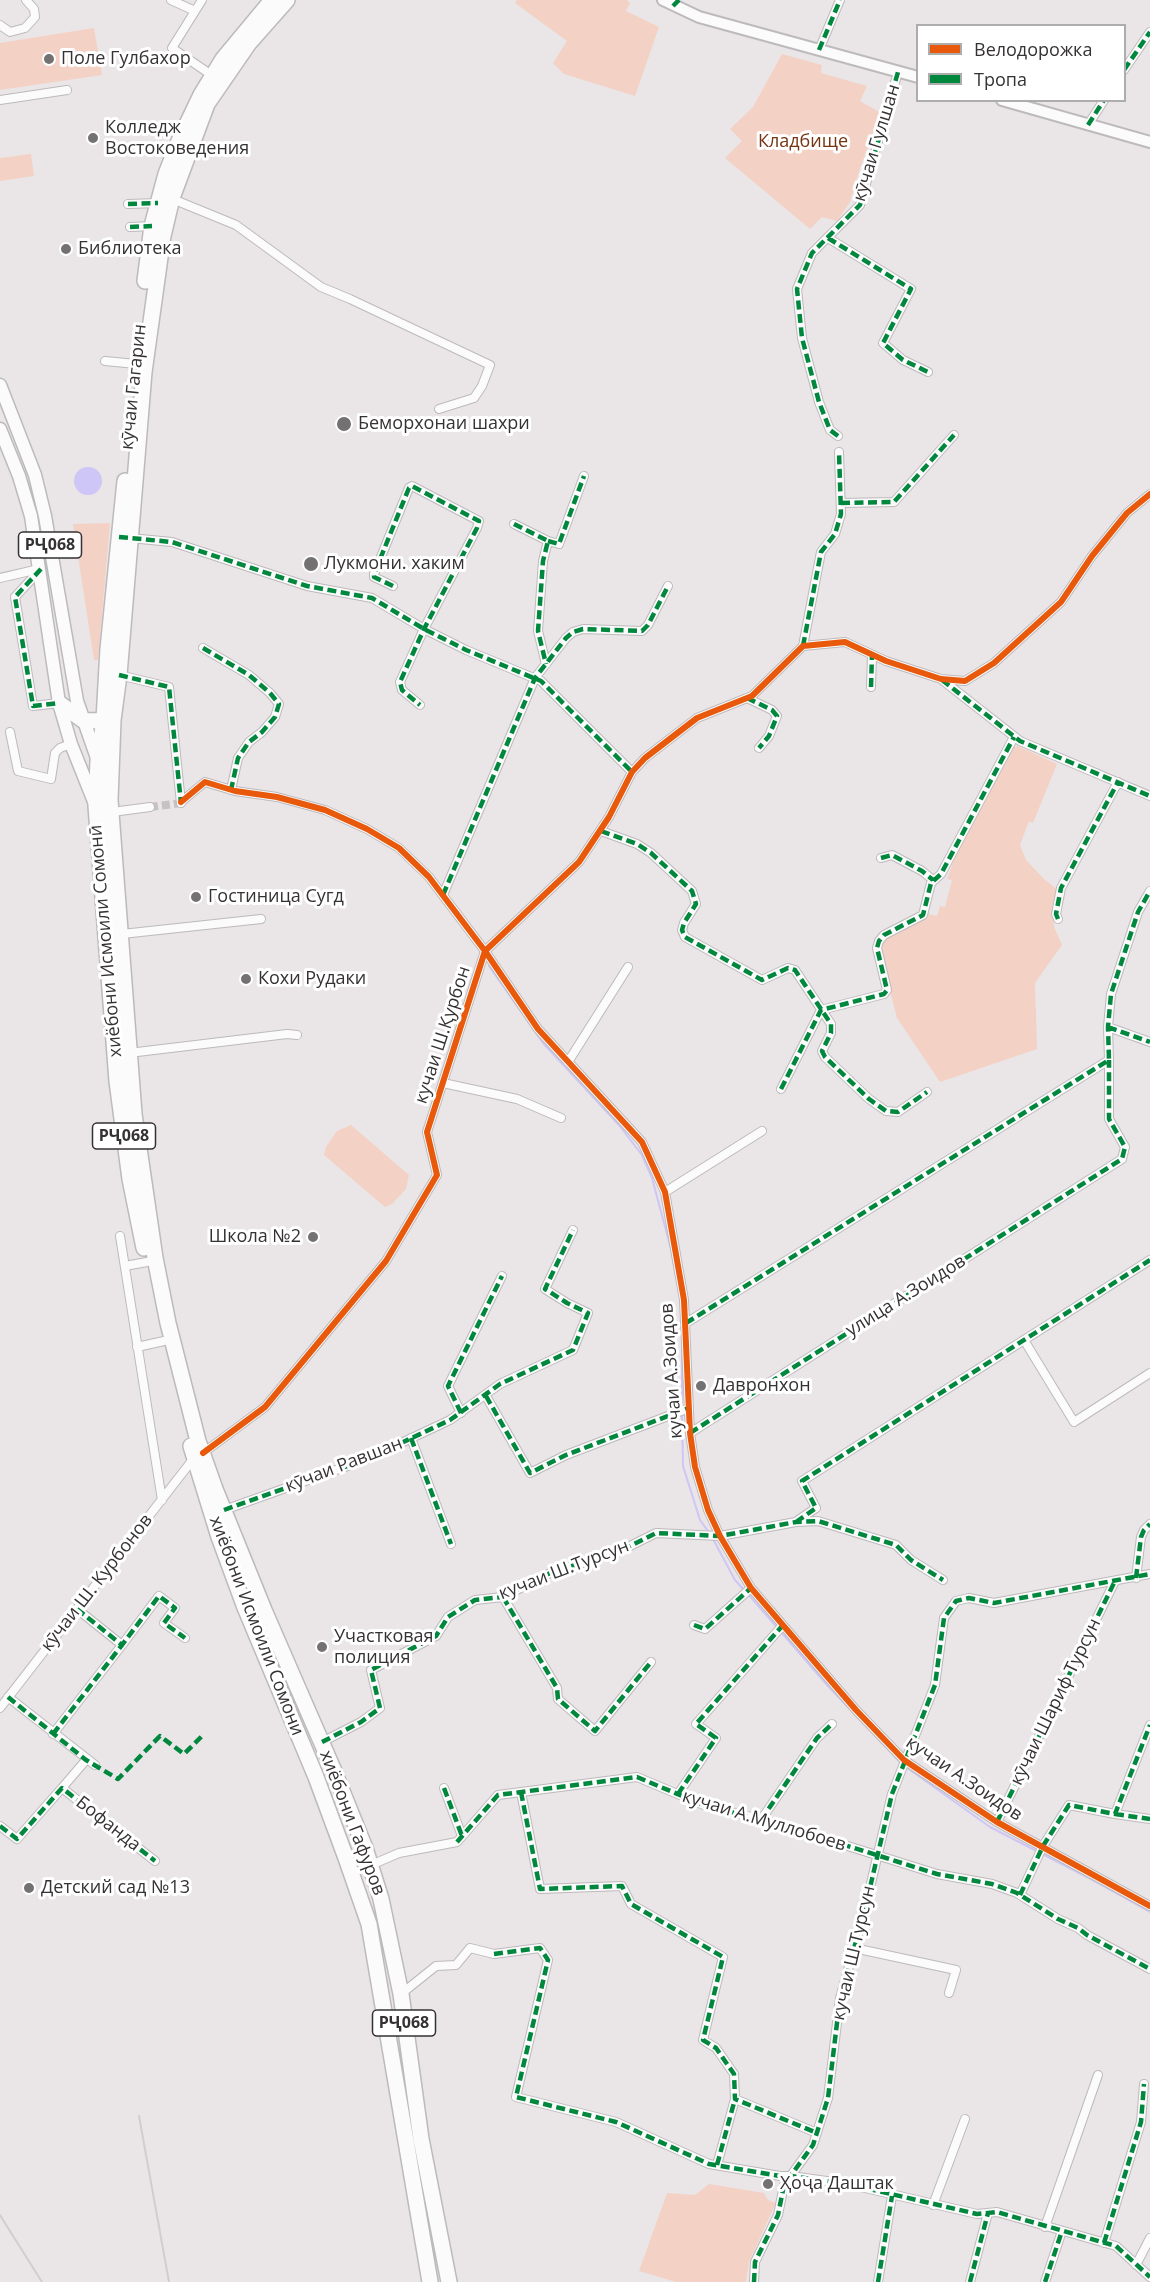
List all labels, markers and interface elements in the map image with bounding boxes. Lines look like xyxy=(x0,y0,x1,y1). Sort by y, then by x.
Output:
legend xyxy=(916,24,1126,102)
text: Велодорожка xyxy=(974,37,1092,61)
place label: Поле Гулбахор xyxy=(61,48,191,70)
marker: Поле Гулбахор xyxy=(42,52,56,66)
text: Тропа xyxy=(974,67,1027,91)
street label: кӯчаи Гулшан xyxy=(849,82,905,204)
place label: Колледж Востоковедения xyxy=(105,117,249,160)
marker: Колледж Востоковедения xyxy=(86,131,100,145)
park label: Кладбище xyxy=(758,131,848,153)
place label: Библиотека xyxy=(78,238,182,260)
marker: Библиотека xyxy=(59,242,73,256)
street label: кӯчаи Гагарин xyxy=(117,323,151,451)
place label: Беморхонаи шахри xyxy=(358,413,530,435)
marker: Беморхонаи шахри xyxy=(335,415,353,433)
road number: РҶ068 xyxy=(19,532,82,558)
place label: Лукмони. хаким xyxy=(324,553,465,575)
marker: Лукмони. хаким xyxy=(302,555,320,573)
street label: хиёбони Исмоили Сомонӣ xyxy=(85,824,127,1058)
place label: Гостиница Сугд xyxy=(208,886,344,908)
marker: Гостиница Сугд xyxy=(189,890,203,904)
street label: кучаи Ш.Қурбон xyxy=(411,963,475,1107)
place label: Кохи Рудаки xyxy=(258,968,366,990)
marker: Кохи Рудаки xyxy=(239,972,253,986)
road number: РҶ068 xyxy=(92,1123,156,1149)
place label: Школа №2 xyxy=(209,1226,301,1248)
marker: Школа №2 xyxy=(306,1230,320,1244)
street label: улица А.Зоидов xyxy=(842,1251,970,1341)
street label: кучаи А.Зоидов xyxy=(656,1303,688,1439)
place label: Давронхон xyxy=(713,1375,811,1397)
marker: Давронхон xyxy=(694,1379,708,1393)
street label: кӯчаи Равшан xyxy=(282,1433,406,1497)
street label: кӯчаи Ш. Курбонов xyxy=(37,1510,157,1656)
street label: хиёбони Исмоили Сомони xyxy=(204,1513,308,1739)
street label: кучаи Ш.Турсун xyxy=(496,1535,632,1605)
street label: кӯчаи Шариф Турсун xyxy=(1006,1615,1106,1789)
place label: Участковая полиция xyxy=(334,1626,434,1668)
marker: Участковая полиция xyxy=(315,1640,329,1654)
street label: кучаи А.Зоидов xyxy=(902,1732,1026,1826)
street label: хиёбони Гафуров xyxy=(314,1748,390,1898)
street label: кучаи А.Муллобоев xyxy=(680,1786,848,1856)
street label: Бофанда xyxy=(71,1792,145,1856)
place label: Детский сад №13 xyxy=(41,1877,190,1899)
marker: Детский сад №13 xyxy=(22,1881,36,1895)
street label: кучаи Ш.Турсун xyxy=(828,1884,880,2022)
road number: РҶ068 xyxy=(372,2010,436,2036)
place label: Ҳоҷа Даштак xyxy=(780,2173,894,2195)
marker: Ҳоҷа Даштак xyxy=(761,2177,775,2191)

